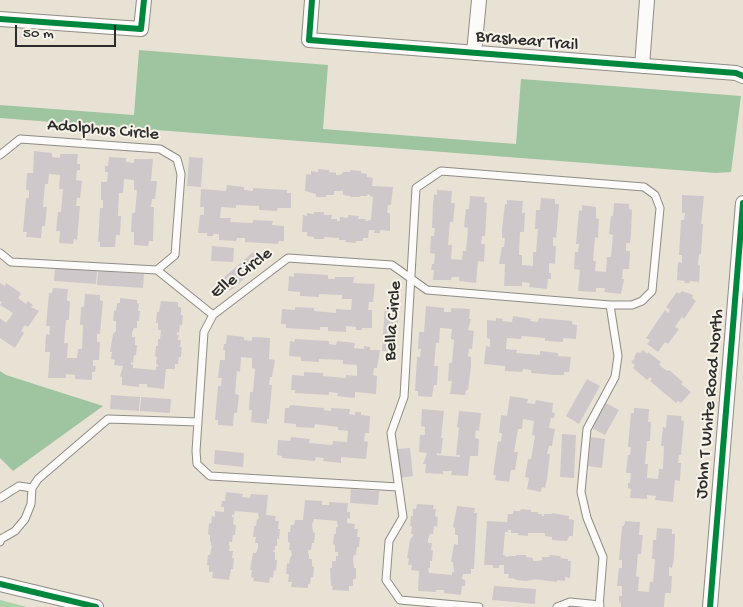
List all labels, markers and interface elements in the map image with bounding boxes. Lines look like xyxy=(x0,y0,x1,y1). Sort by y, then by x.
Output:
scale bar xyxy=(18,15,119,47)
text: 50 m xyxy=(23,25,54,43)
street label: Brashear Trail xyxy=(475,27,579,57)
street label: Adolphus Circle xyxy=(46,115,160,147)
street label: Elle Circle xyxy=(207,244,277,304)
street label: Bella Circle xyxy=(380,280,408,362)
street label: John T White Road North xyxy=(692,308,730,500)

